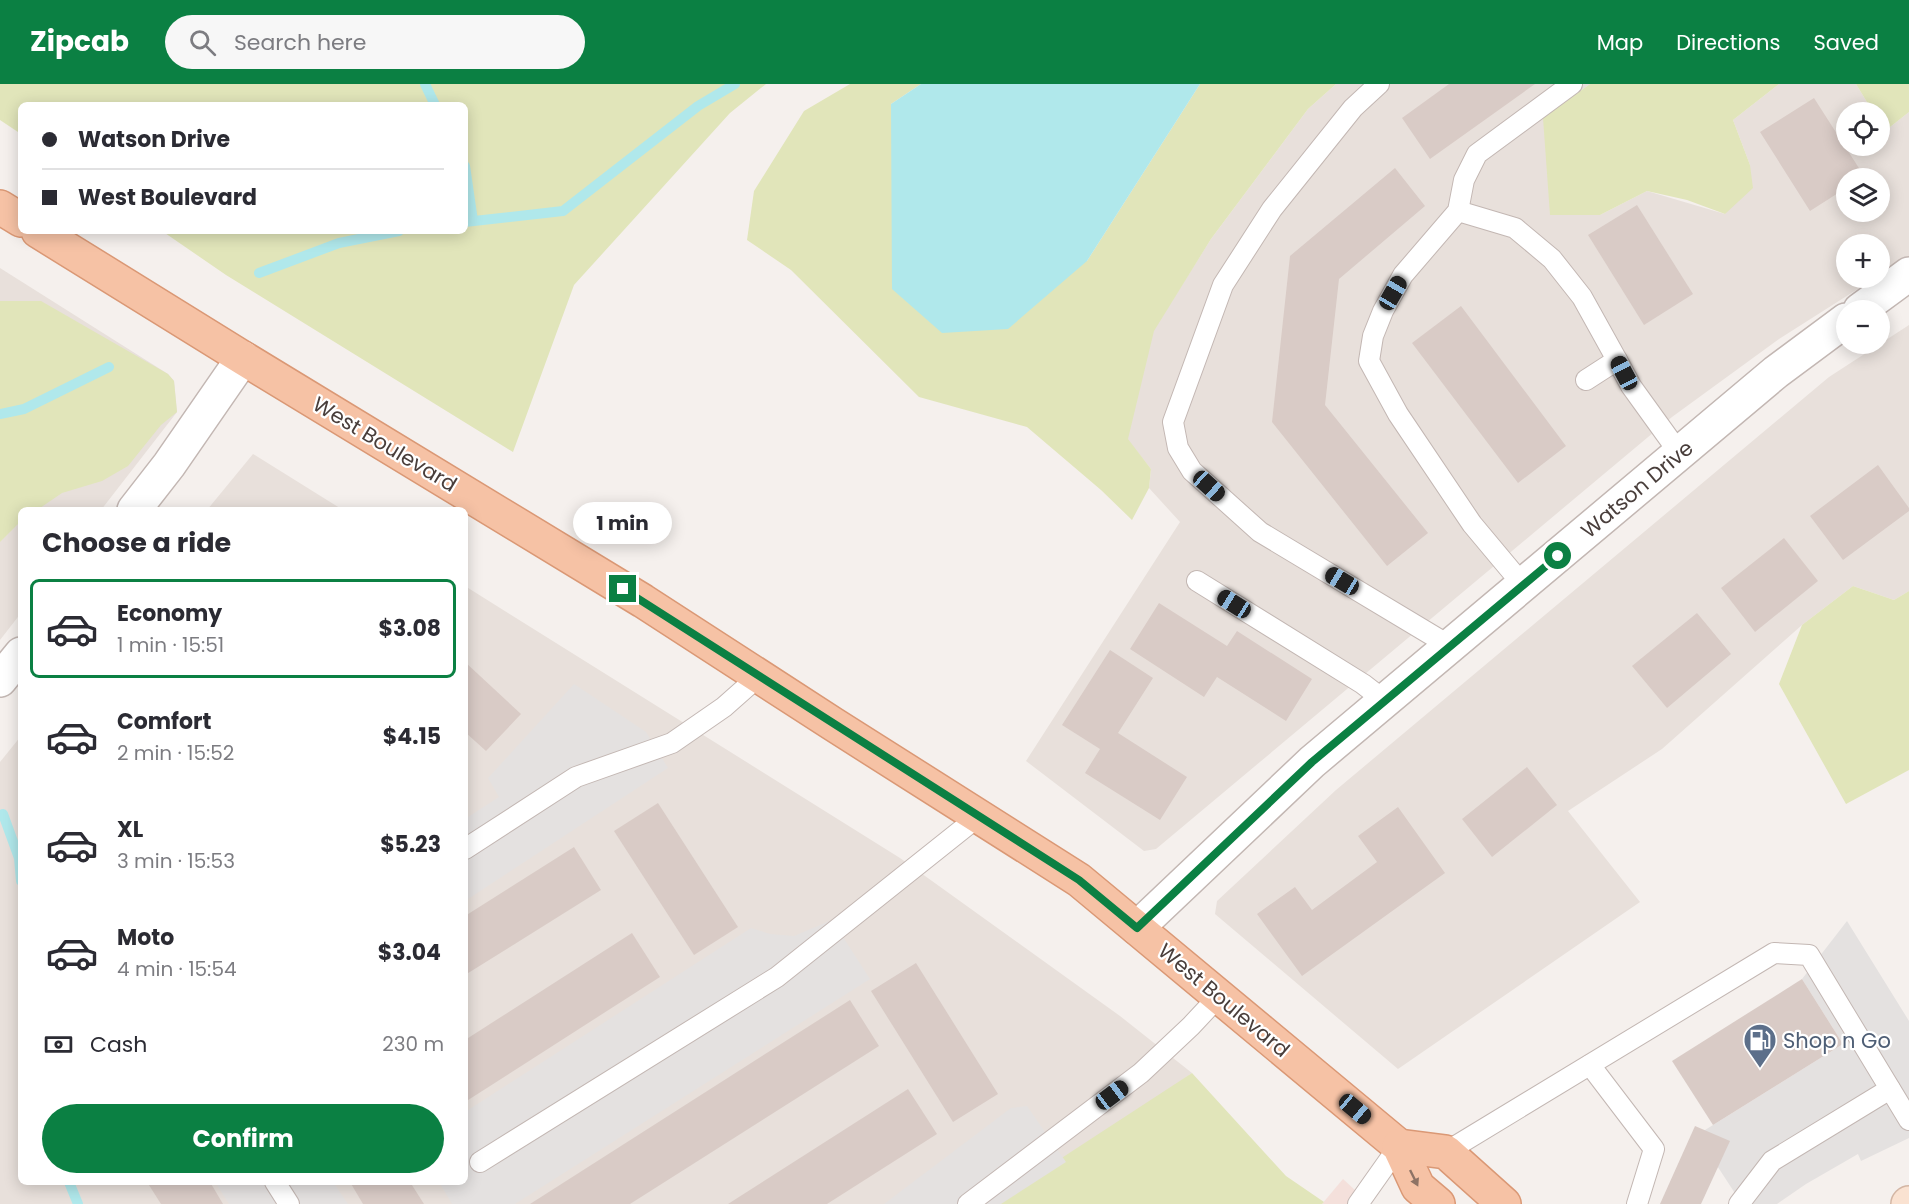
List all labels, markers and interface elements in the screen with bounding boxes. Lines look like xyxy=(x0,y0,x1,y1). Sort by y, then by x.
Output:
search box xyxy=(165,15,585,69)
text: Zipcab xyxy=(30,22,129,61)
icon: search xyxy=(186,26,219,59)
text: Search here xyxy=(234,27,366,58)
text: Map xyxy=(1597,28,1643,57)
text: Directions xyxy=(1676,28,1780,57)
text: Saved xyxy=(1813,28,1879,57)
map controls xyxy=(1836,102,1890,354)
button: locate xyxy=(1836,102,1890,156)
text: Watson Drive xyxy=(78,124,230,155)
button: layers xyxy=(1836,168,1890,222)
text: West Boulevard xyxy=(78,182,257,213)
button: + xyxy=(1836,234,1890,288)
car xyxy=(1376,273,1410,313)
button: − xyxy=(1836,300,1890,354)
car xyxy=(1608,353,1640,393)
street label: West Boulevard xyxy=(307,389,463,499)
street label: Watson Drive xyxy=(1575,433,1699,545)
car xyxy=(1190,467,1228,505)
callout: 1 min xyxy=(574,502,672,544)
text: 1 min xyxy=(596,509,649,537)
text: Choose a ride xyxy=(42,524,231,561)
route start xyxy=(1544,542,1571,569)
car xyxy=(1322,564,1362,598)
route end xyxy=(609,575,636,602)
car xyxy=(1214,587,1254,621)
text: Economy xyxy=(117,598,222,629)
icon: car xyxy=(45,602,99,656)
text: $3.08 xyxy=(378,613,441,644)
text: 1 min · 15:51 xyxy=(117,631,224,659)
text: Comfort xyxy=(117,706,211,737)
icon: car xyxy=(45,710,99,764)
text: $4.15 xyxy=(383,721,441,752)
text: 2 min · 15:52 xyxy=(117,739,234,767)
text: XL xyxy=(117,814,143,845)
icon: car xyxy=(45,818,99,872)
text: $5.23 xyxy=(380,829,441,860)
text: 3 min · 15:53 xyxy=(117,847,235,875)
text: Moto xyxy=(117,922,174,953)
icon: car xyxy=(45,926,99,980)
street label: West Boulevard xyxy=(1152,936,1296,1064)
text: $3.04 xyxy=(378,937,441,968)
text: 4 min · 15:54 xyxy=(117,955,237,983)
fuel station icon: Shop n Go xyxy=(1742,1022,1778,1069)
place label: Shop n Go xyxy=(1783,1026,1891,1055)
icon: cash xyxy=(42,1028,75,1061)
text: Cash xyxy=(90,1029,147,1060)
text: 230 m xyxy=(382,1030,444,1058)
car xyxy=(1092,1077,1132,1113)
car xyxy=(1335,1091,1375,1127)
button: Confirm xyxy=(42,1104,444,1173)
one-way arrow xyxy=(1410,1170,1419,1187)

